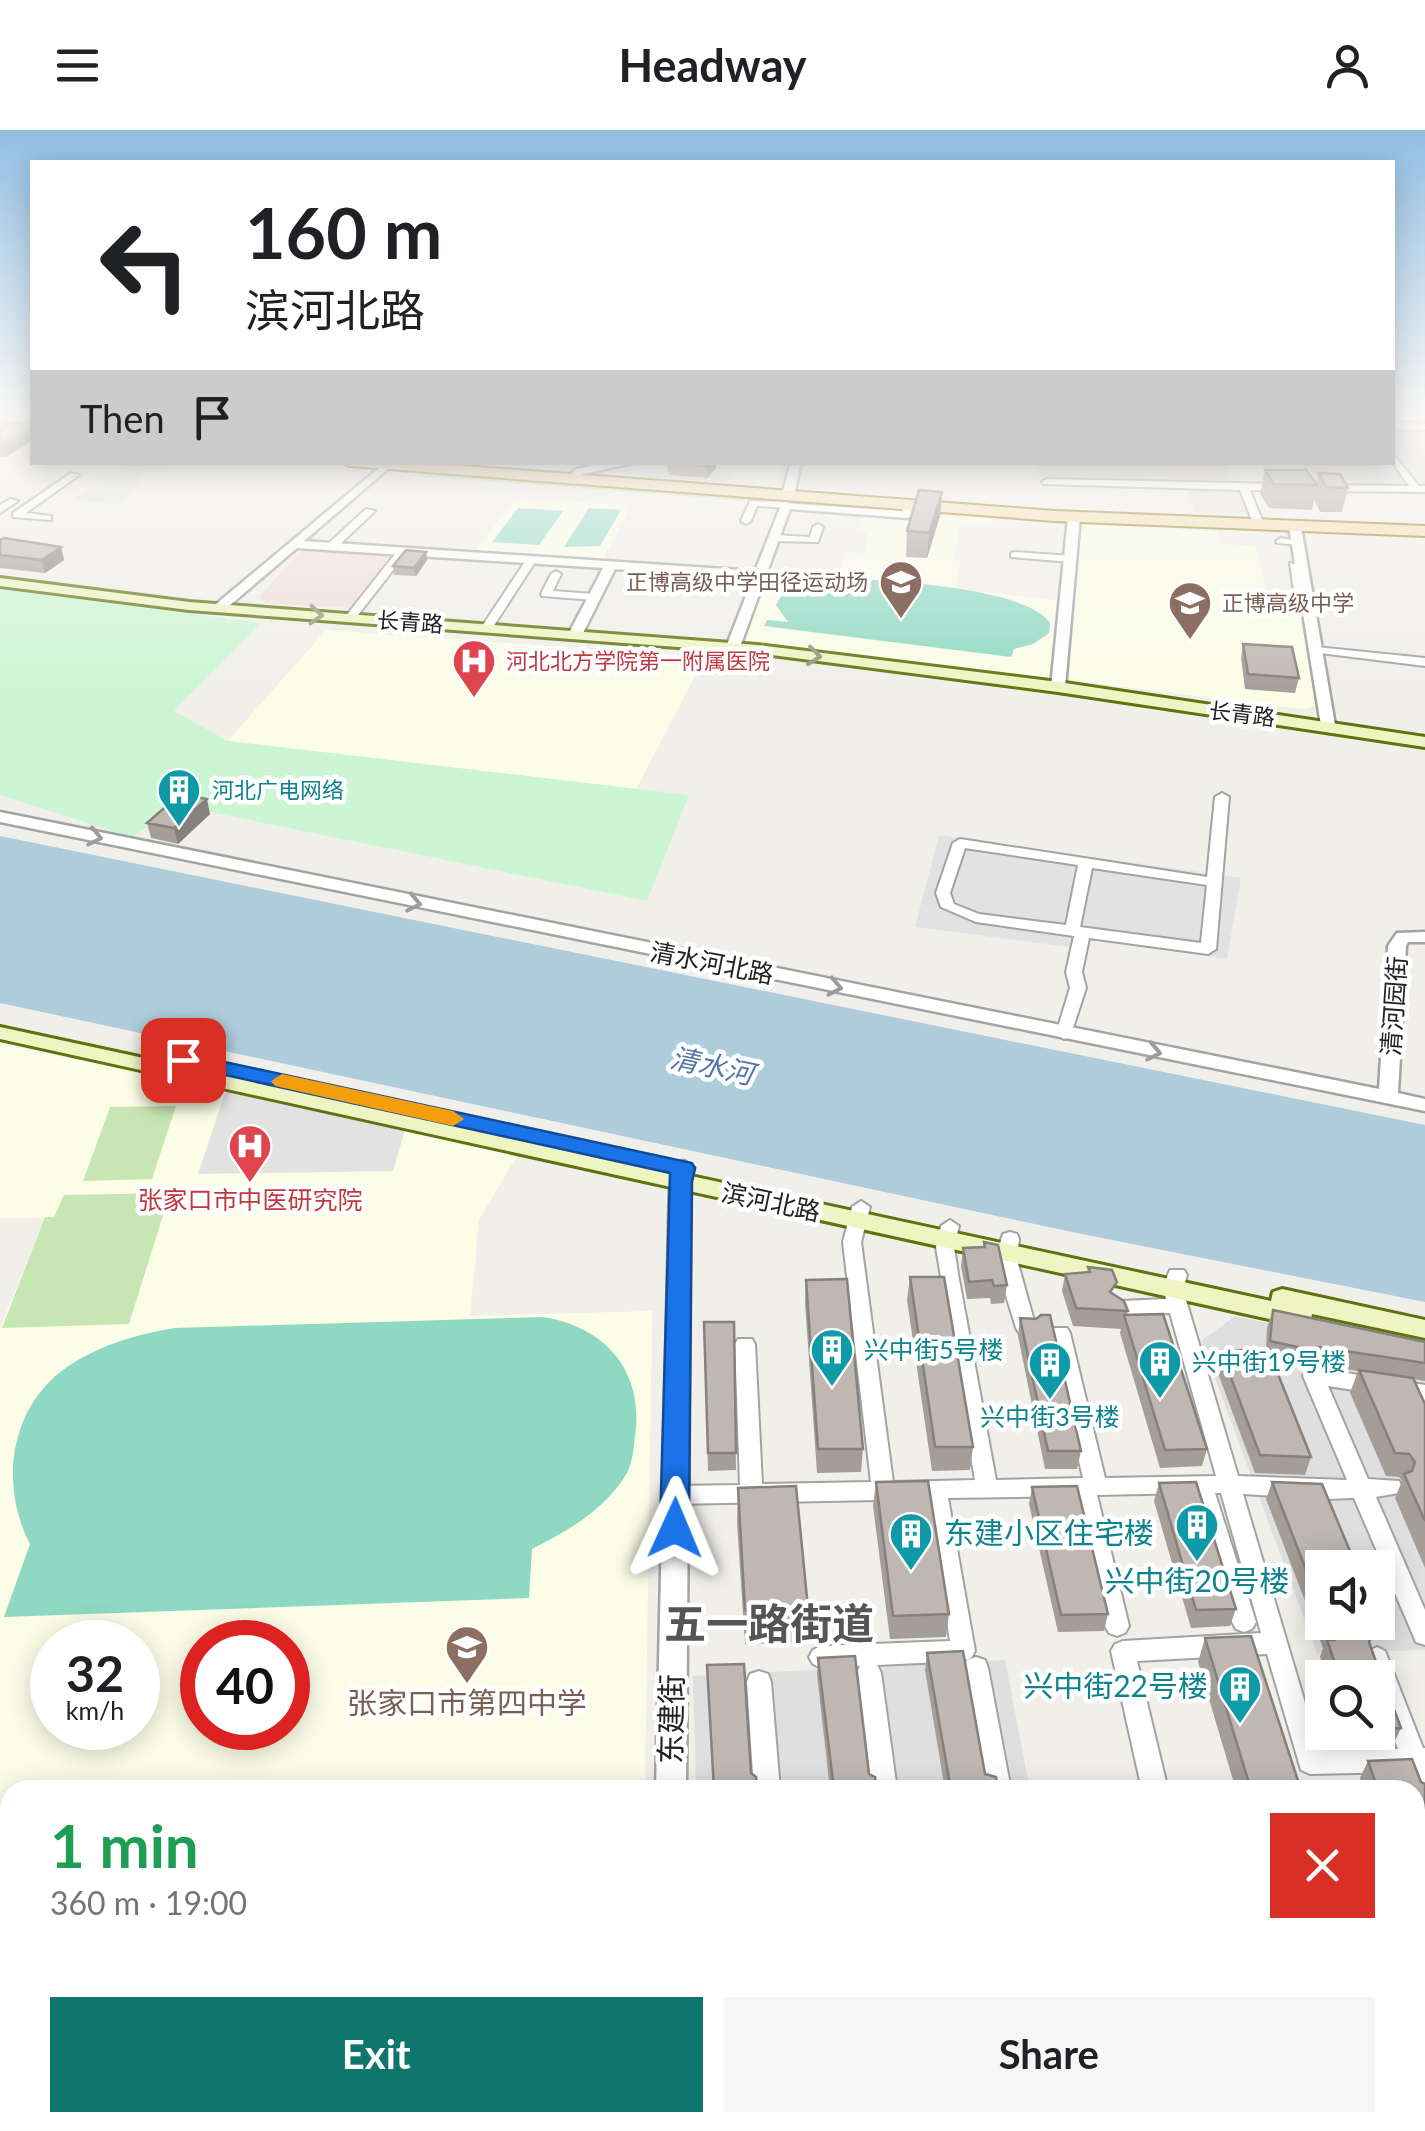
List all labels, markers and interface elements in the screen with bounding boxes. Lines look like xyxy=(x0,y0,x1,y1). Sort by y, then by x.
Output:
icon: menu xyxy=(50,38,105,93)
text: Headway xyxy=(618,38,807,92)
icon: person xyxy=(1320,38,1375,93)
text: 160 m xyxy=(245,190,442,274)
icon: left xyxy=(80,200,210,330)
text: 滨河北路 xyxy=(245,283,425,337)
icon: arrive xyxy=(185,390,240,445)
text: Then xyxy=(80,395,165,441)
school or university icon: 正博高级中学田径运动场 xyxy=(878,559,924,620)
place label: 正博高级中学田径运动场 xyxy=(626,568,868,595)
school or university icon: 正博高级中学 xyxy=(1167,580,1213,641)
place label: 正博高级中学 xyxy=(1222,589,1354,616)
one-way arrow xyxy=(308,604,324,626)
street label: 长青路 xyxy=(376,606,444,637)
hospital icon: 河北北方学院第一附属医院 xyxy=(451,638,497,699)
one-way arrow xyxy=(807,645,823,666)
place label: 河北北方学院第一附属医院 xyxy=(506,647,770,674)
street label: 长青路 xyxy=(1208,696,1276,731)
building icon: 河北广电网络 xyxy=(156,767,202,828)
place label: 河北广电网络 xyxy=(212,776,344,803)
one-way arrow xyxy=(87,825,104,846)
one-way arrow xyxy=(405,891,422,912)
street label: 清水河北路 xyxy=(648,935,776,989)
street label: 清河园街 xyxy=(1375,955,1411,1057)
one-way arrow xyxy=(826,976,843,997)
pin xyxy=(141,1018,226,1103)
icon: arrive xyxy=(156,1033,211,1088)
water label: 清水河 xyxy=(668,1040,762,1091)
one-way arrow xyxy=(1145,1041,1162,1062)
hospital icon: 张家口市中医研究院 xyxy=(227,1123,273,1184)
street label: 滨河北路 xyxy=(719,1176,823,1226)
place label: 张家口市中医研究院 xyxy=(137,1184,363,1214)
building icon: 兴中街5号楼 xyxy=(809,1327,855,1388)
place label: 兴中街5号楼 xyxy=(864,1334,1004,1364)
building icon: 兴中街19号楼 xyxy=(1137,1339,1183,1400)
building icon: 兴中街3号楼 xyxy=(1027,1340,1073,1401)
place label: 兴中街19号楼 xyxy=(1192,1346,1346,1376)
place label: 兴中街3号楼 xyxy=(980,1401,1120,1431)
position arrow xyxy=(623,1476,727,1580)
building icon: 兴中街20号楼 xyxy=(1174,1502,1220,1563)
building icon: 东建小区住宅楼 xyxy=(888,1511,934,1572)
place label: 东建小区住宅楼 xyxy=(944,1514,1154,1550)
map controls xyxy=(1305,1550,1395,1750)
button: sound xyxy=(1305,1550,1395,1640)
place label: 兴中街20号楼 xyxy=(1105,1562,1289,1598)
district label: 五一路街道 xyxy=(664,1598,874,1648)
speed limit sign: 40 xyxy=(180,1620,310,1750)
school or university icon: 张家口市第四中学 xyxy=(444,1624,490,1685)
text: 32 xyxy=(66,1643,124,1703)
button: search xyxy=(1305,1660,1395,1750)
building icon: 兴中街22号楼 xyxy=(1217,1664,1263,1725)
place label: 兴中街22号楼 xyxy=(1023,1667,1208,1703)
street label: 东建街 xyxy=(651,1674,689,1764)
place label: 张家口市第四中学 xyxy=(347,1684,587,1720)
text: km/h xyxy=(66,1695,124,1725)
text: 1 min xyxy=(50,1809,199,1881)
button: close xyxy=(1270,1813,1375,1918)
text: 360 m · 19:00 xyxy=(50,1883,247,1922)
button: Exit xyxy=(50,1997,703,2112)
button: Share xyxy=(723,1997,1375,2112)

